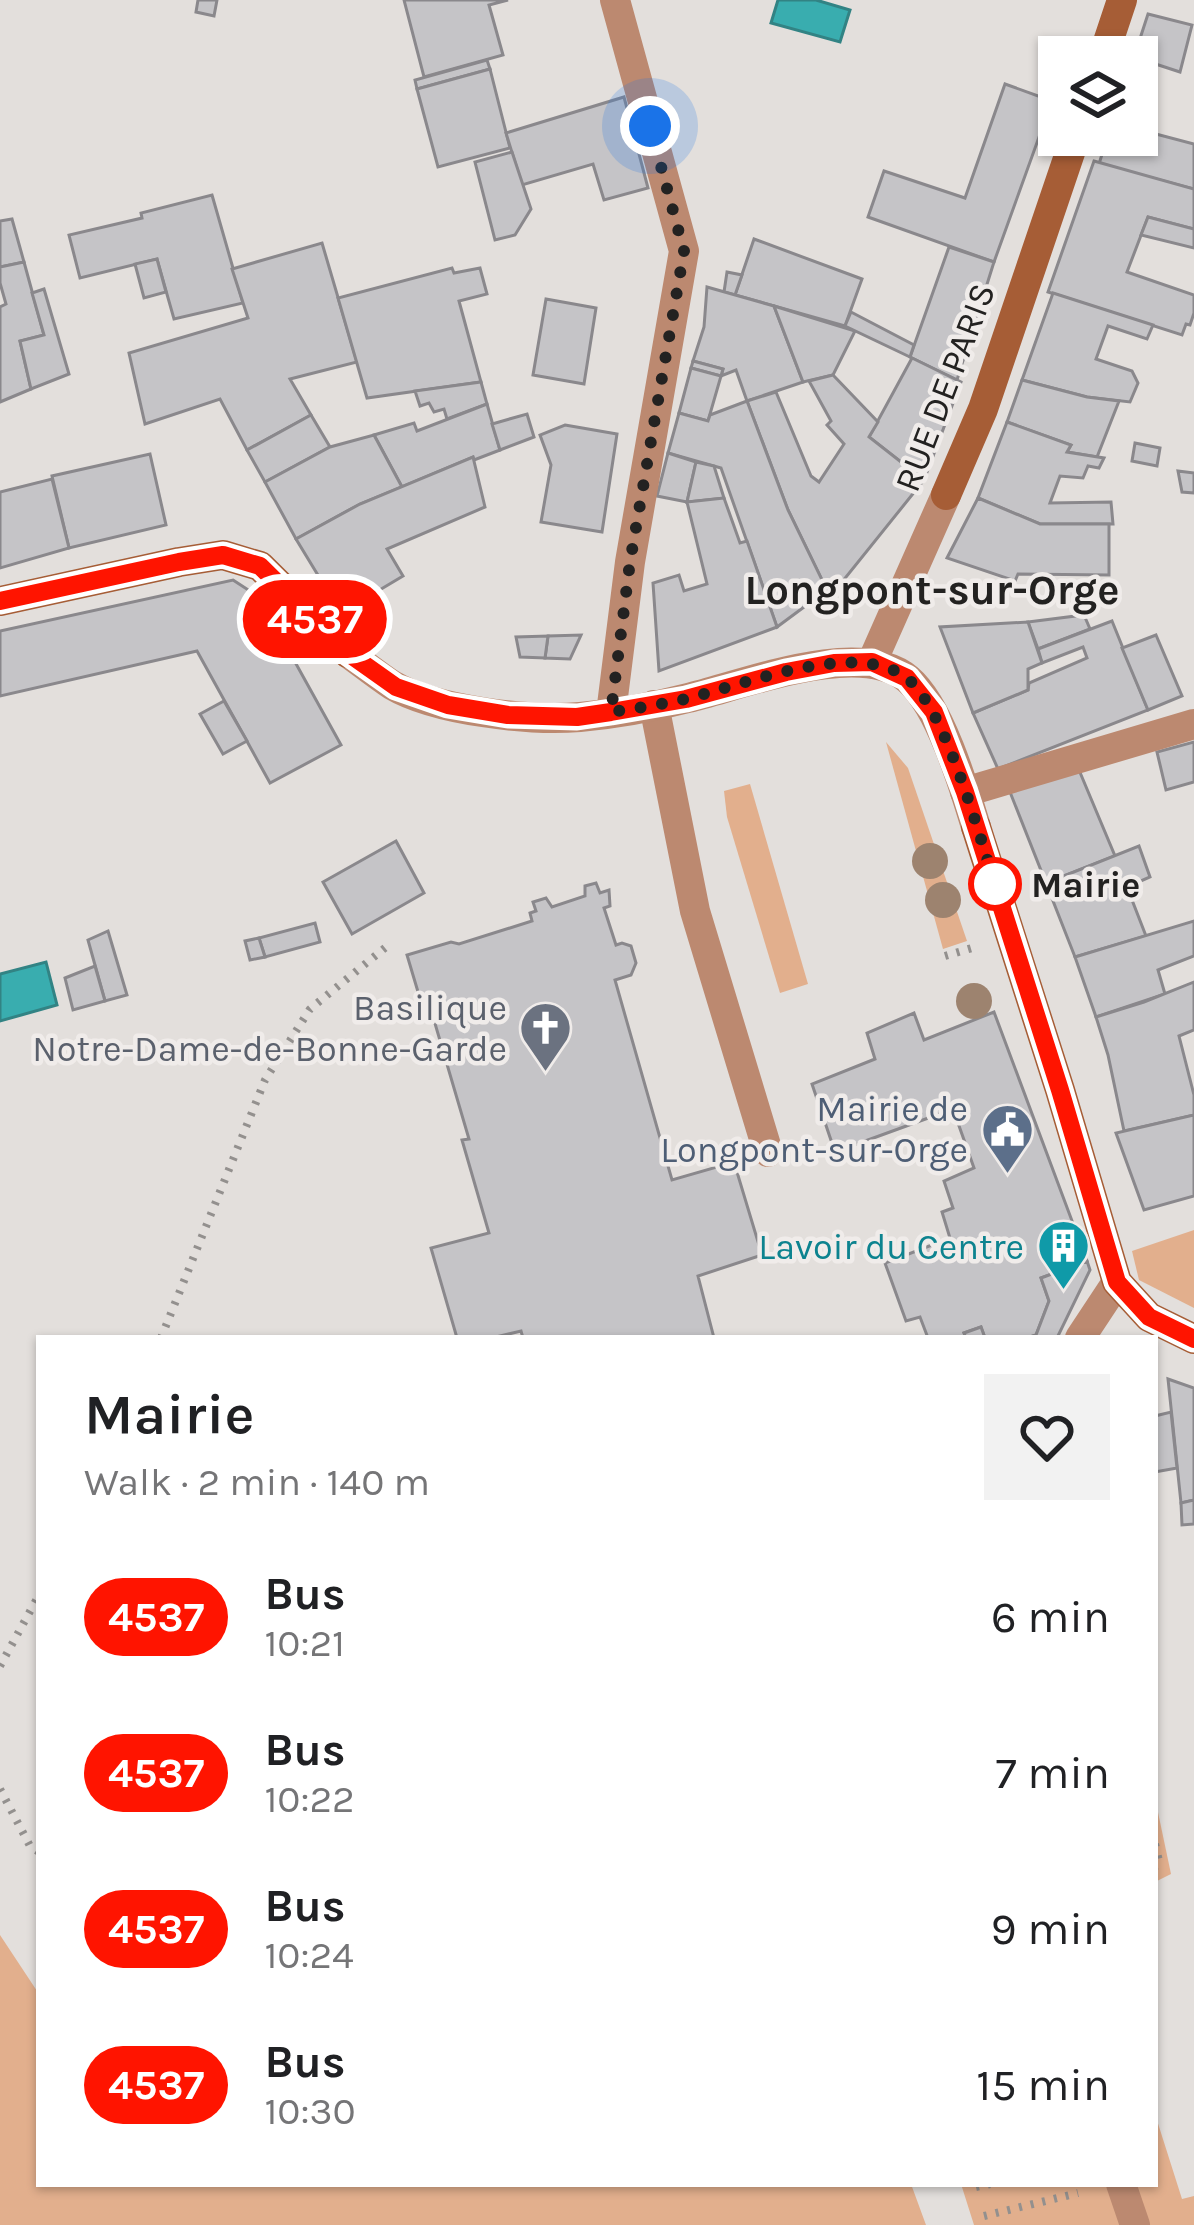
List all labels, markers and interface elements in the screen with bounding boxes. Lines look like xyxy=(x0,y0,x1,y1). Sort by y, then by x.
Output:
map controls xyxy=(1038,36,1158,156)
button: layers xyxy=(1038,36,1158,156)
your location xyxy=(620,96,680,156)
street label: RUE DE PARIS xyxy=(886,277,1004,498)
district label: Longpont-sur-Orge xyxy=(744,565,1120,615)
line badge: 4537 xyxy=(231,580,399,658)
text: 4537 xyxy=(267,594,363,644)
marker: Mairie xyxy=(970,859,1020,909)
place label: Mairie xyxy=(1031,864,1140,906)
place label: Basilique Notre-Dame-de-Bonne-Garde xyxy=(32,987,507,1070)
church icon: Basilique Notre-Dame-de-Bonne-Garde xyxy=(518,1000,574,1074)
place label: Mairie de Longpont-sur-Orge xyxy=(660,1088,968,1171)
public building icon: Mairie de Longpont-sur-Orge xyxy=(979,1101,1035,1175)
building icon: Lavoir du Centre xyxy=(1035,1218,1091,1292)
place label: Lavoir du Centre xyxy=(758,1226,1024,1268)
button: heart xyxy=(984,1374,1110,1500)
text: Mairie xyxy=(84,1381,255,1447)
text: Walk · 2 min · 140 m xyxy=(84,1459,430,1505)
text: Bus xyxy=(264,1568,346,1620)
text: 6 min xyxy=(991,1591,1110,1643)
text: 4537 xyxy=(108,1592,204,1642)
text: 10:21 xyxy=(264,1620,345,1666)
text: Bus xyxy=(264,1724,346,1776)
text: 7 min xyxy=(996,1747,1110,1799)
text: 4537 xyxy=(108,1748,204,1798)
text: 10:22 xyxy=(264,1776,355,1822)
text: Bus xyxy=(264,1880,346,1932)
text: 9 min xyxy=(991,1903,1110,1955)
text: 4537 xyxy=(108,1904,204,1954)
text: 10:24 xyxy=(264,1932,354,1978)
text: Bus xyxy=(264,2036,346,2088)
text: 15 min xyxy=(976,2059,1110,2111)
text: 4537 xyxy=(108,2060,204,2110)
text: 10:30 xyxy=(264,2088,356,2134)

